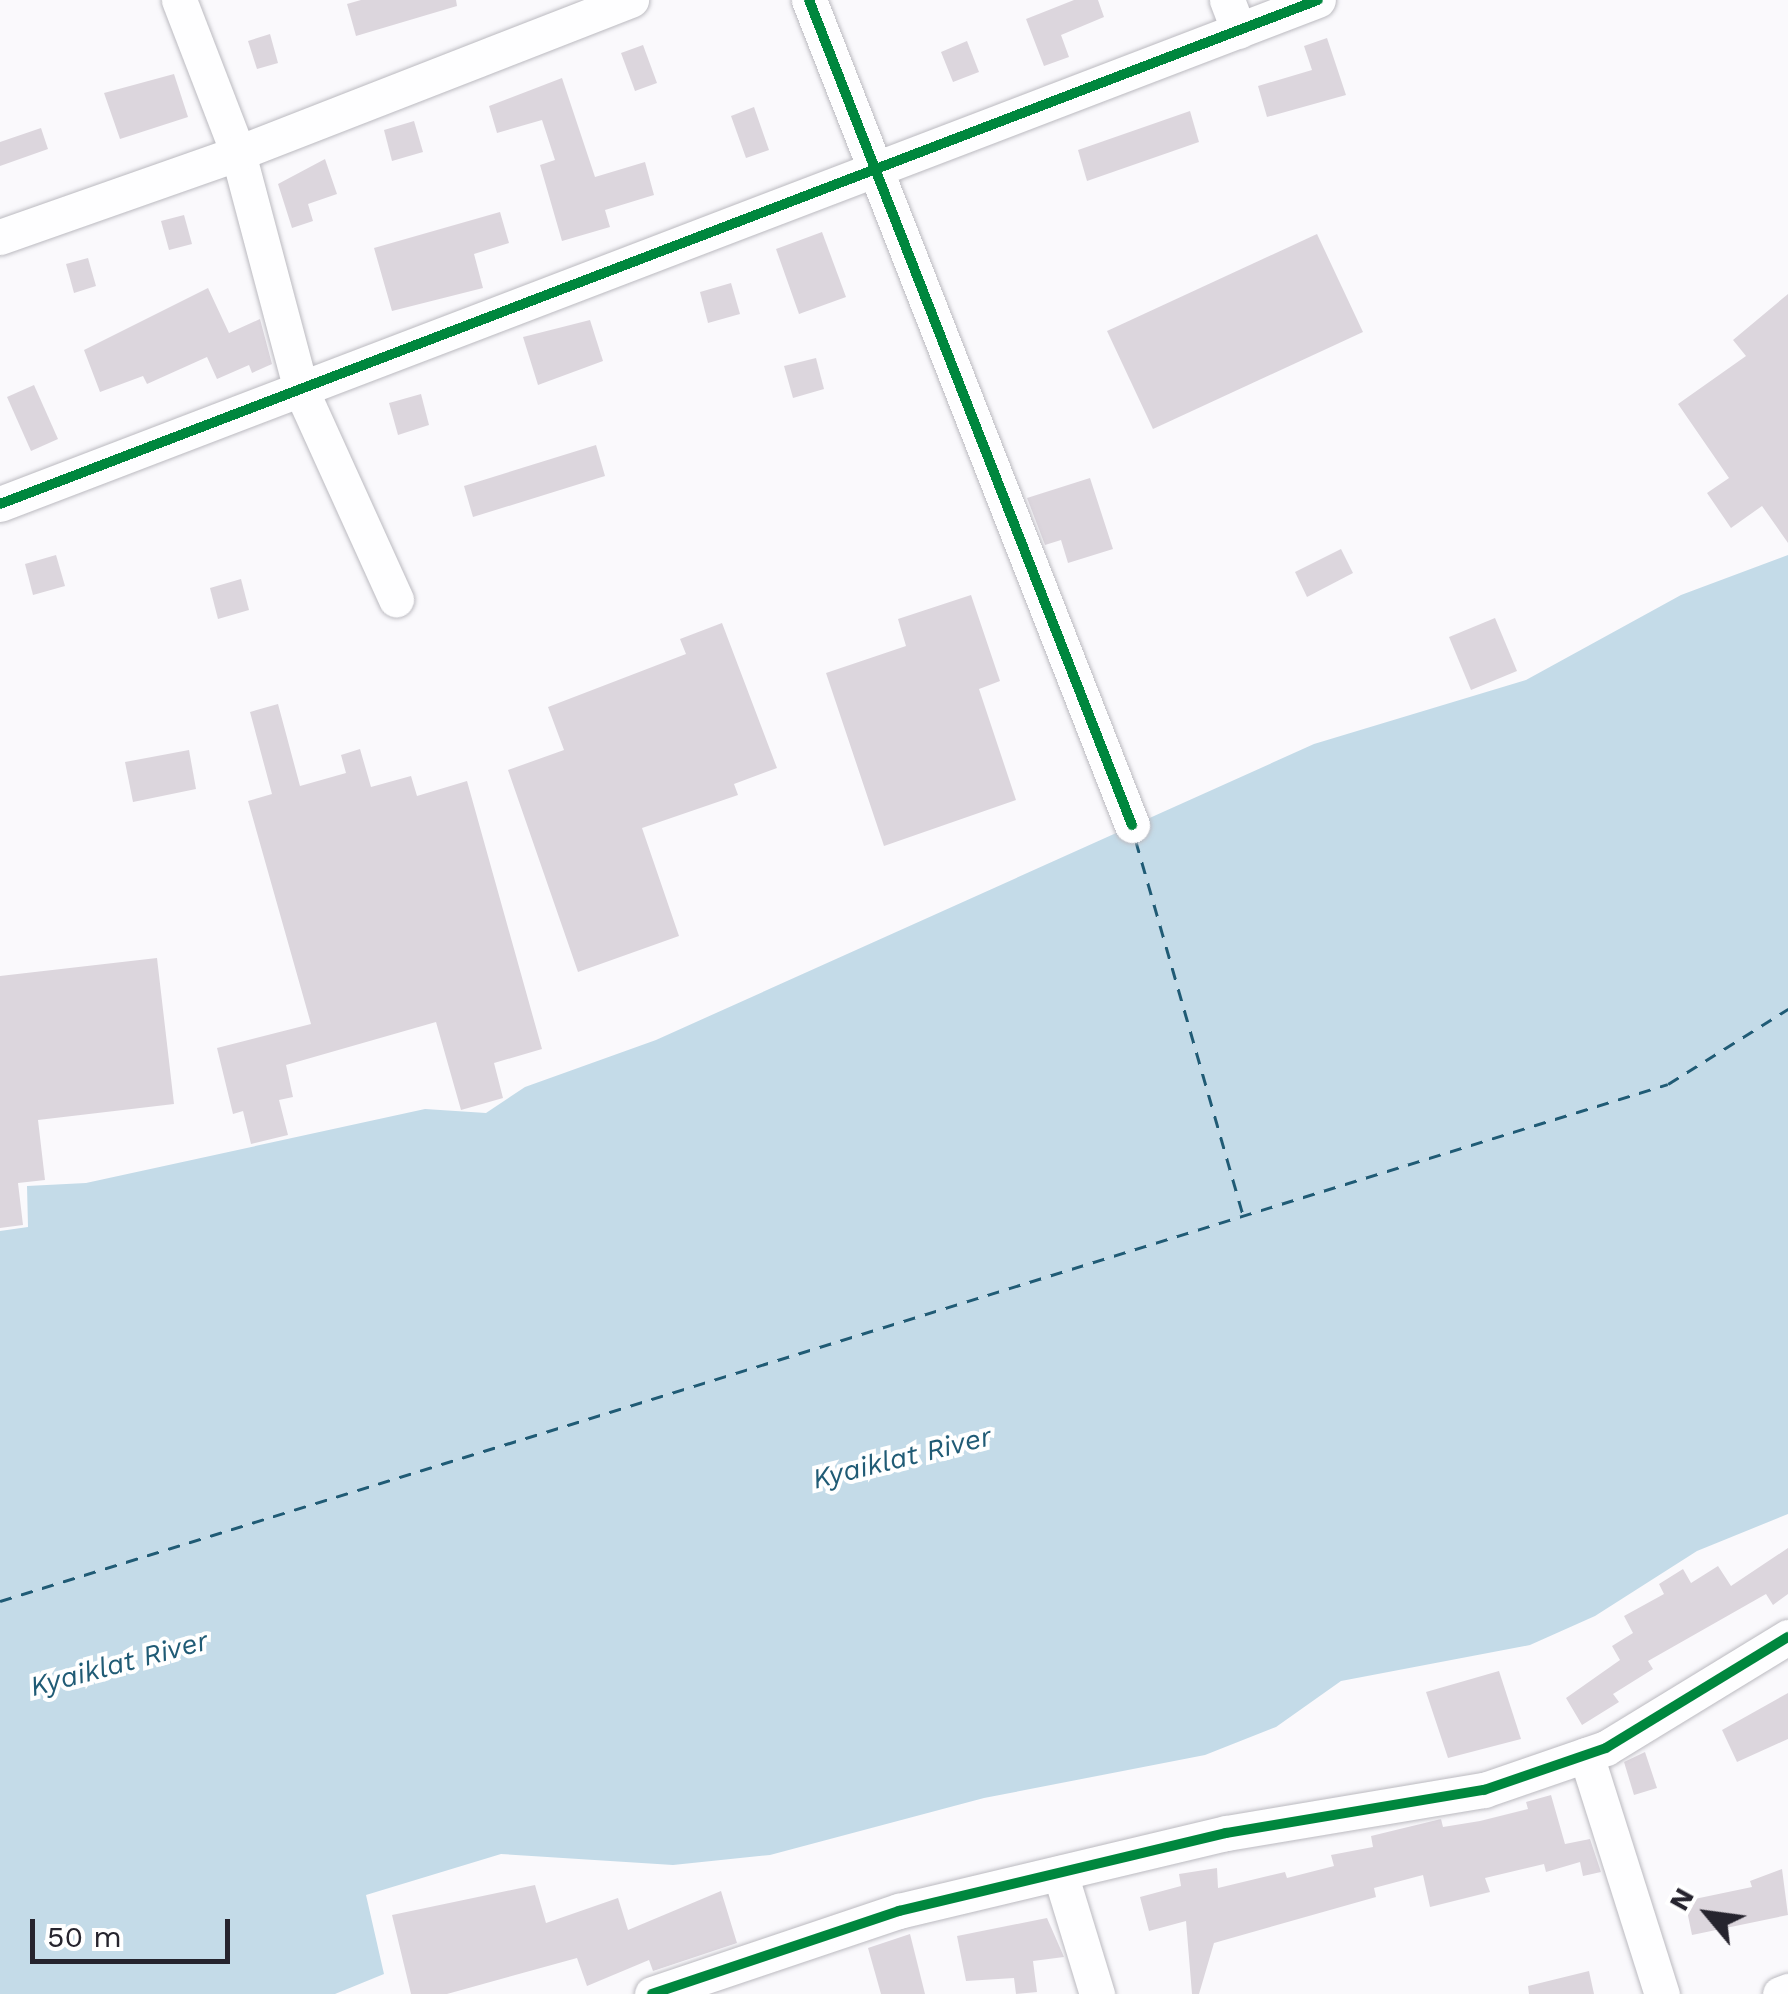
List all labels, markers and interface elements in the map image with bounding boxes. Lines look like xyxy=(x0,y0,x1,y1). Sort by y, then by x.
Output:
water label: Kyaiklat River xyxy=(809,1420,995,1496)
water label: Kyaiklat River xyxy=(26,1624,212,1704)
north arrow xyxy=(1658,1864,1758,1964)
text: N xyxy=(1662,1882,1701,1916)
scale bar xyxy=(35,1899,235,1961)
text: 50 m xyxy=(47,1919,122,1954)

